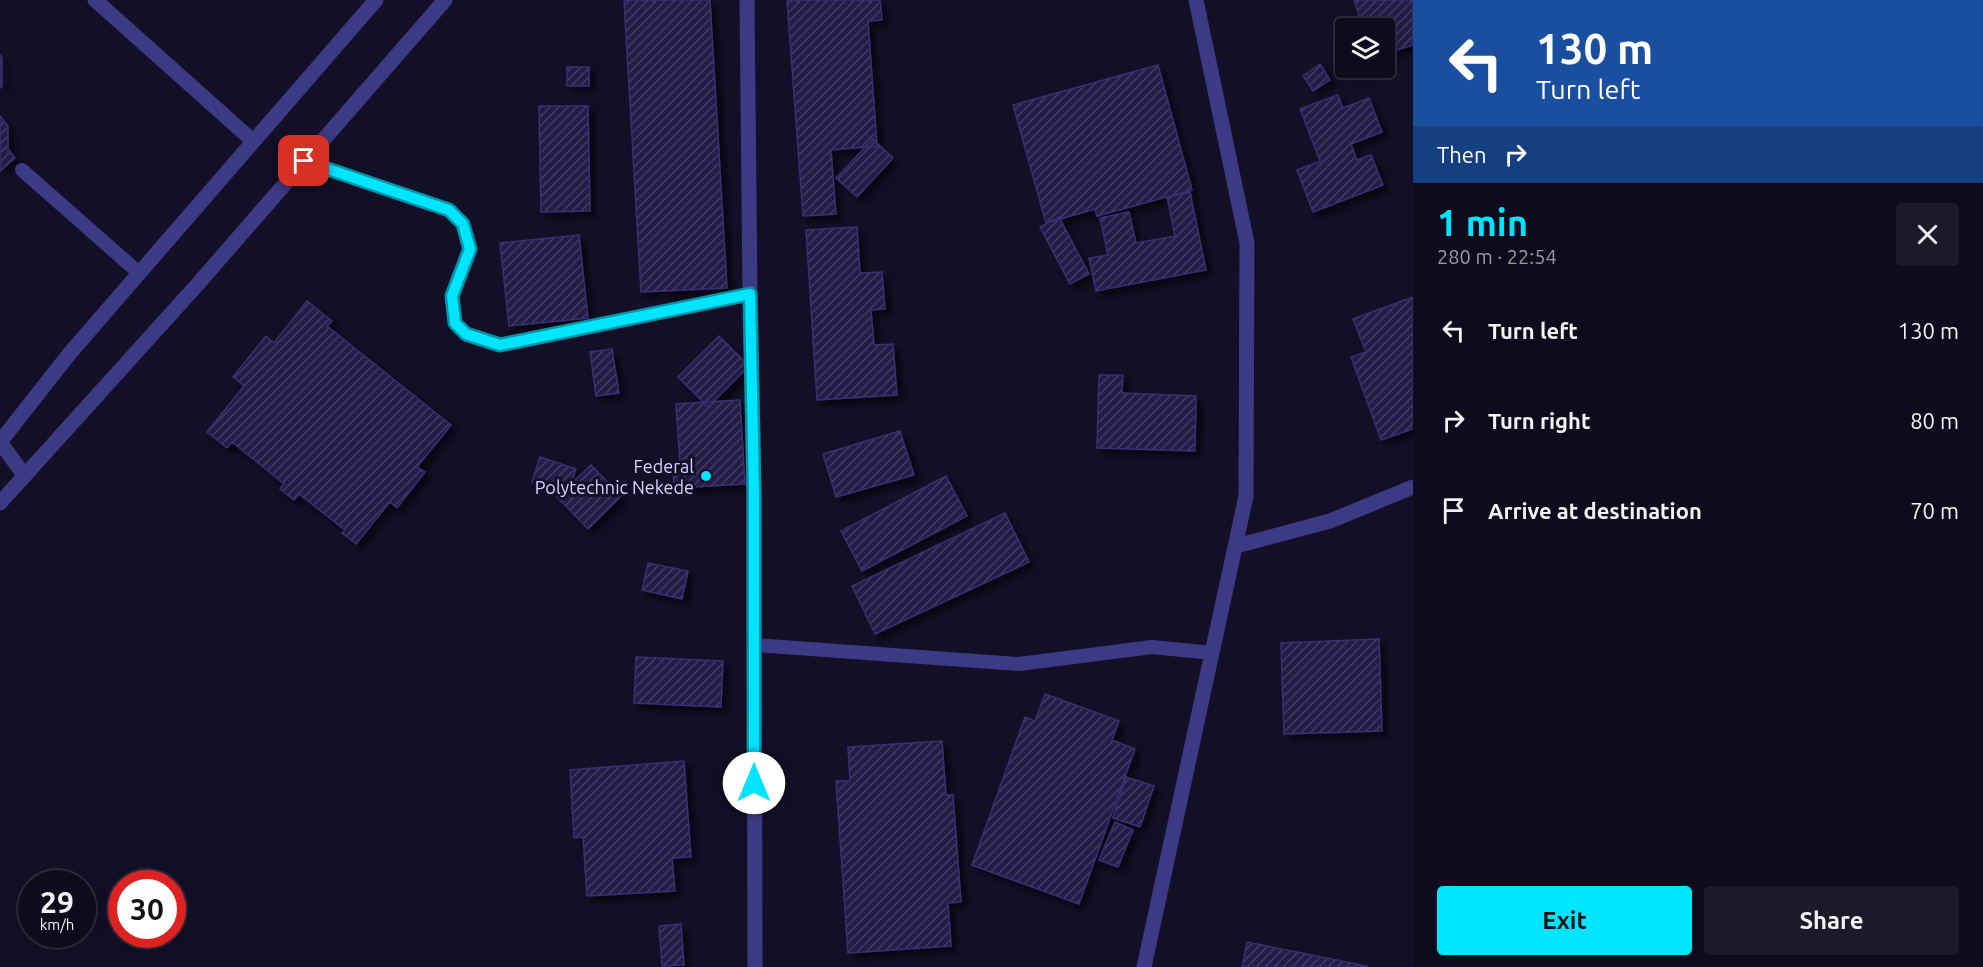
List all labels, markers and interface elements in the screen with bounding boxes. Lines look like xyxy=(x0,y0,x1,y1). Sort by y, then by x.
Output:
map controls xyxy=(1335,18,1395,78)
button: layers xyxy=(1335,18,1395,78)
icon: left xyxy=(1437,24,1515,102)
text: 130 m xyxy=(1536,25,1653,72)
text: Turn left xyxy=(1536,74,1640,104)
pin xyxy=(278,135,329,186)
icon: right xyxy=(1499,138,1532,171)
text: Then xyxy=(1437,142,1487,167)
icon: arrive xyxy=(287,144,320,177)
text: 1 min xyxy=(1437,202,1528,243)
button: close xyxy=(1896,203,1959,266)
text: 280 m · 22:54 xyxy=(1437,245,1557,268)
icon: left xyxy=(1437,314,1470,347)
text: Turn left xyxy=(1488,318,1578,343)
text: 130 m xyxy=(1898,318,1959,343)
icon: right xyxy=(1437,404,1470,437)
text: Turn right xyxy=(1488,408,1590,433)
text: 80 m xyxy=(1910,408,1959,433)
place label: Federal Polytechnic Nekede xyxy=(535,456,694,497)
marker: Federal Polytechnic Nekede xyxy=(699,469,713,483)
icon: arrive xyxy=(1437,494,1470,527)
text: Arrive at destination xyxy=(1488,498,1702,523)
text: 70 m xyxy=(1910,498,1959,523)
position arrow xyxy=(722,751,786,815)
speed limit sign: 30 xyxy=(108,870,186,948)
text: 29 xyxy=(40,885,74,919)
button: Exit xyxy=(1437,886,1692,955)
button: Share xyxy=(1704,886,1959,955)
text: km/h xyxy=(40,916,74,933)

